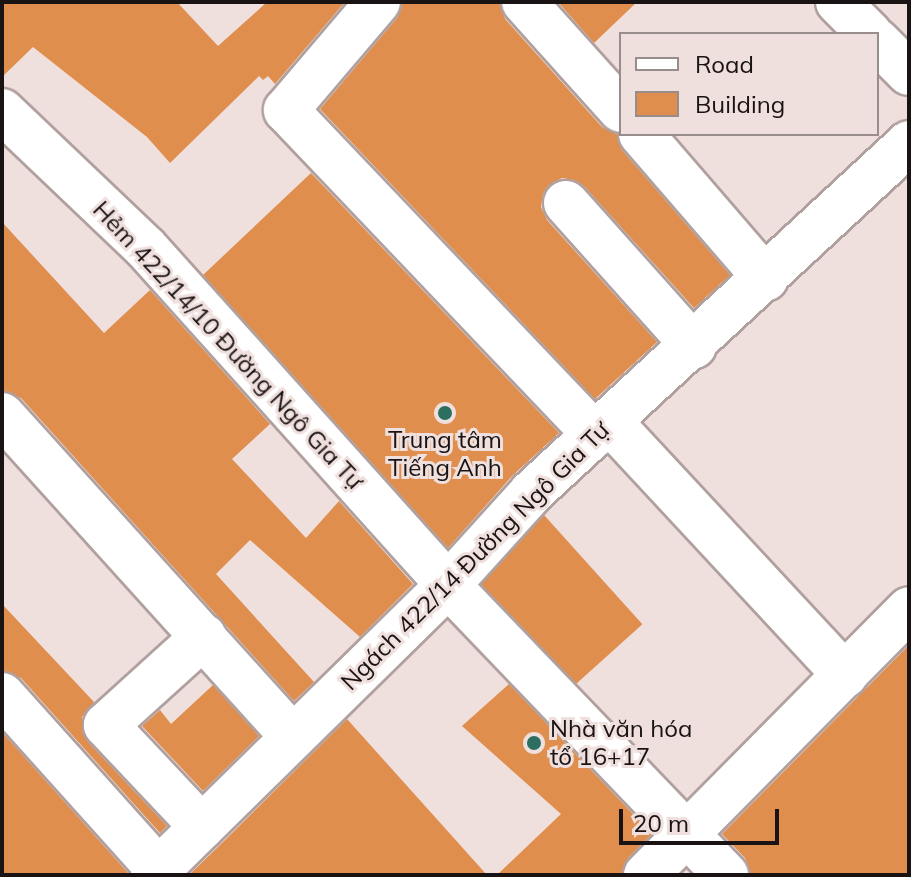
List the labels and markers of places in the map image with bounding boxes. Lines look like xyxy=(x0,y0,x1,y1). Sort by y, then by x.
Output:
marker: Trung tâm Tiếng Anh xyxy=(436,404,454,422)
place label: Trung tâm Tiếng Anh xyxy=(388,426,502,482)
place label: Nhà văn hóa tổ 16+17 xyxy=(550,715,692,771)
marker: Nhà văn hóa tổ 16+17 xyxy=(525,734,543,752)

